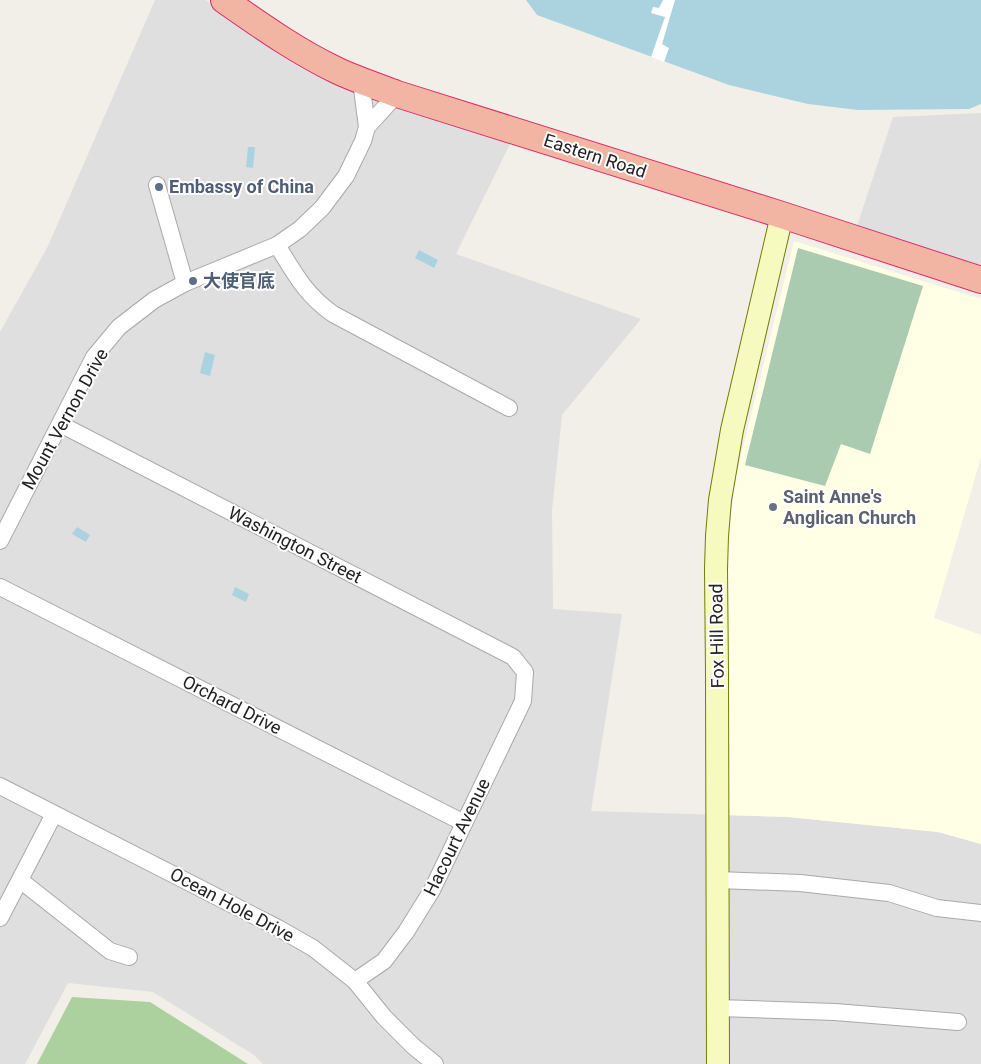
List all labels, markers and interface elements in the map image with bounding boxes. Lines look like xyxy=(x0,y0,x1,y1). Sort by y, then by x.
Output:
street label: Eastern Road xyxy=(541,129,649,182)
place label: Embassy of China xyxy=(169,176,314,197)
marker: Embassy of China xyxy=(153,181,165,193)
place label: 大使官底 xyxy=(203,270,275,291)
marker: 大使官底 xyxy=(187,275,199,287)
street label: Mount Vernon Drive xyxy=(17,345,112,493)
place label: Saint Anne's Anglican Church xyxy=(783,486,916,528)
marker: Saint Anne's Anglican Church xyxy=(767,501,779,513)
street label: Washington Street xyxy=(225,502,366,587)
street label: Fox Hill Road xyxy=(705,583,728,689)
street label: Orchard Drive xyxy=(179,671,285,739)
street label: Hacourt Avenue xyxy=(419,775,494,899)
street label: Ocean Hole Drive xyxy=(167,863,298,946)

